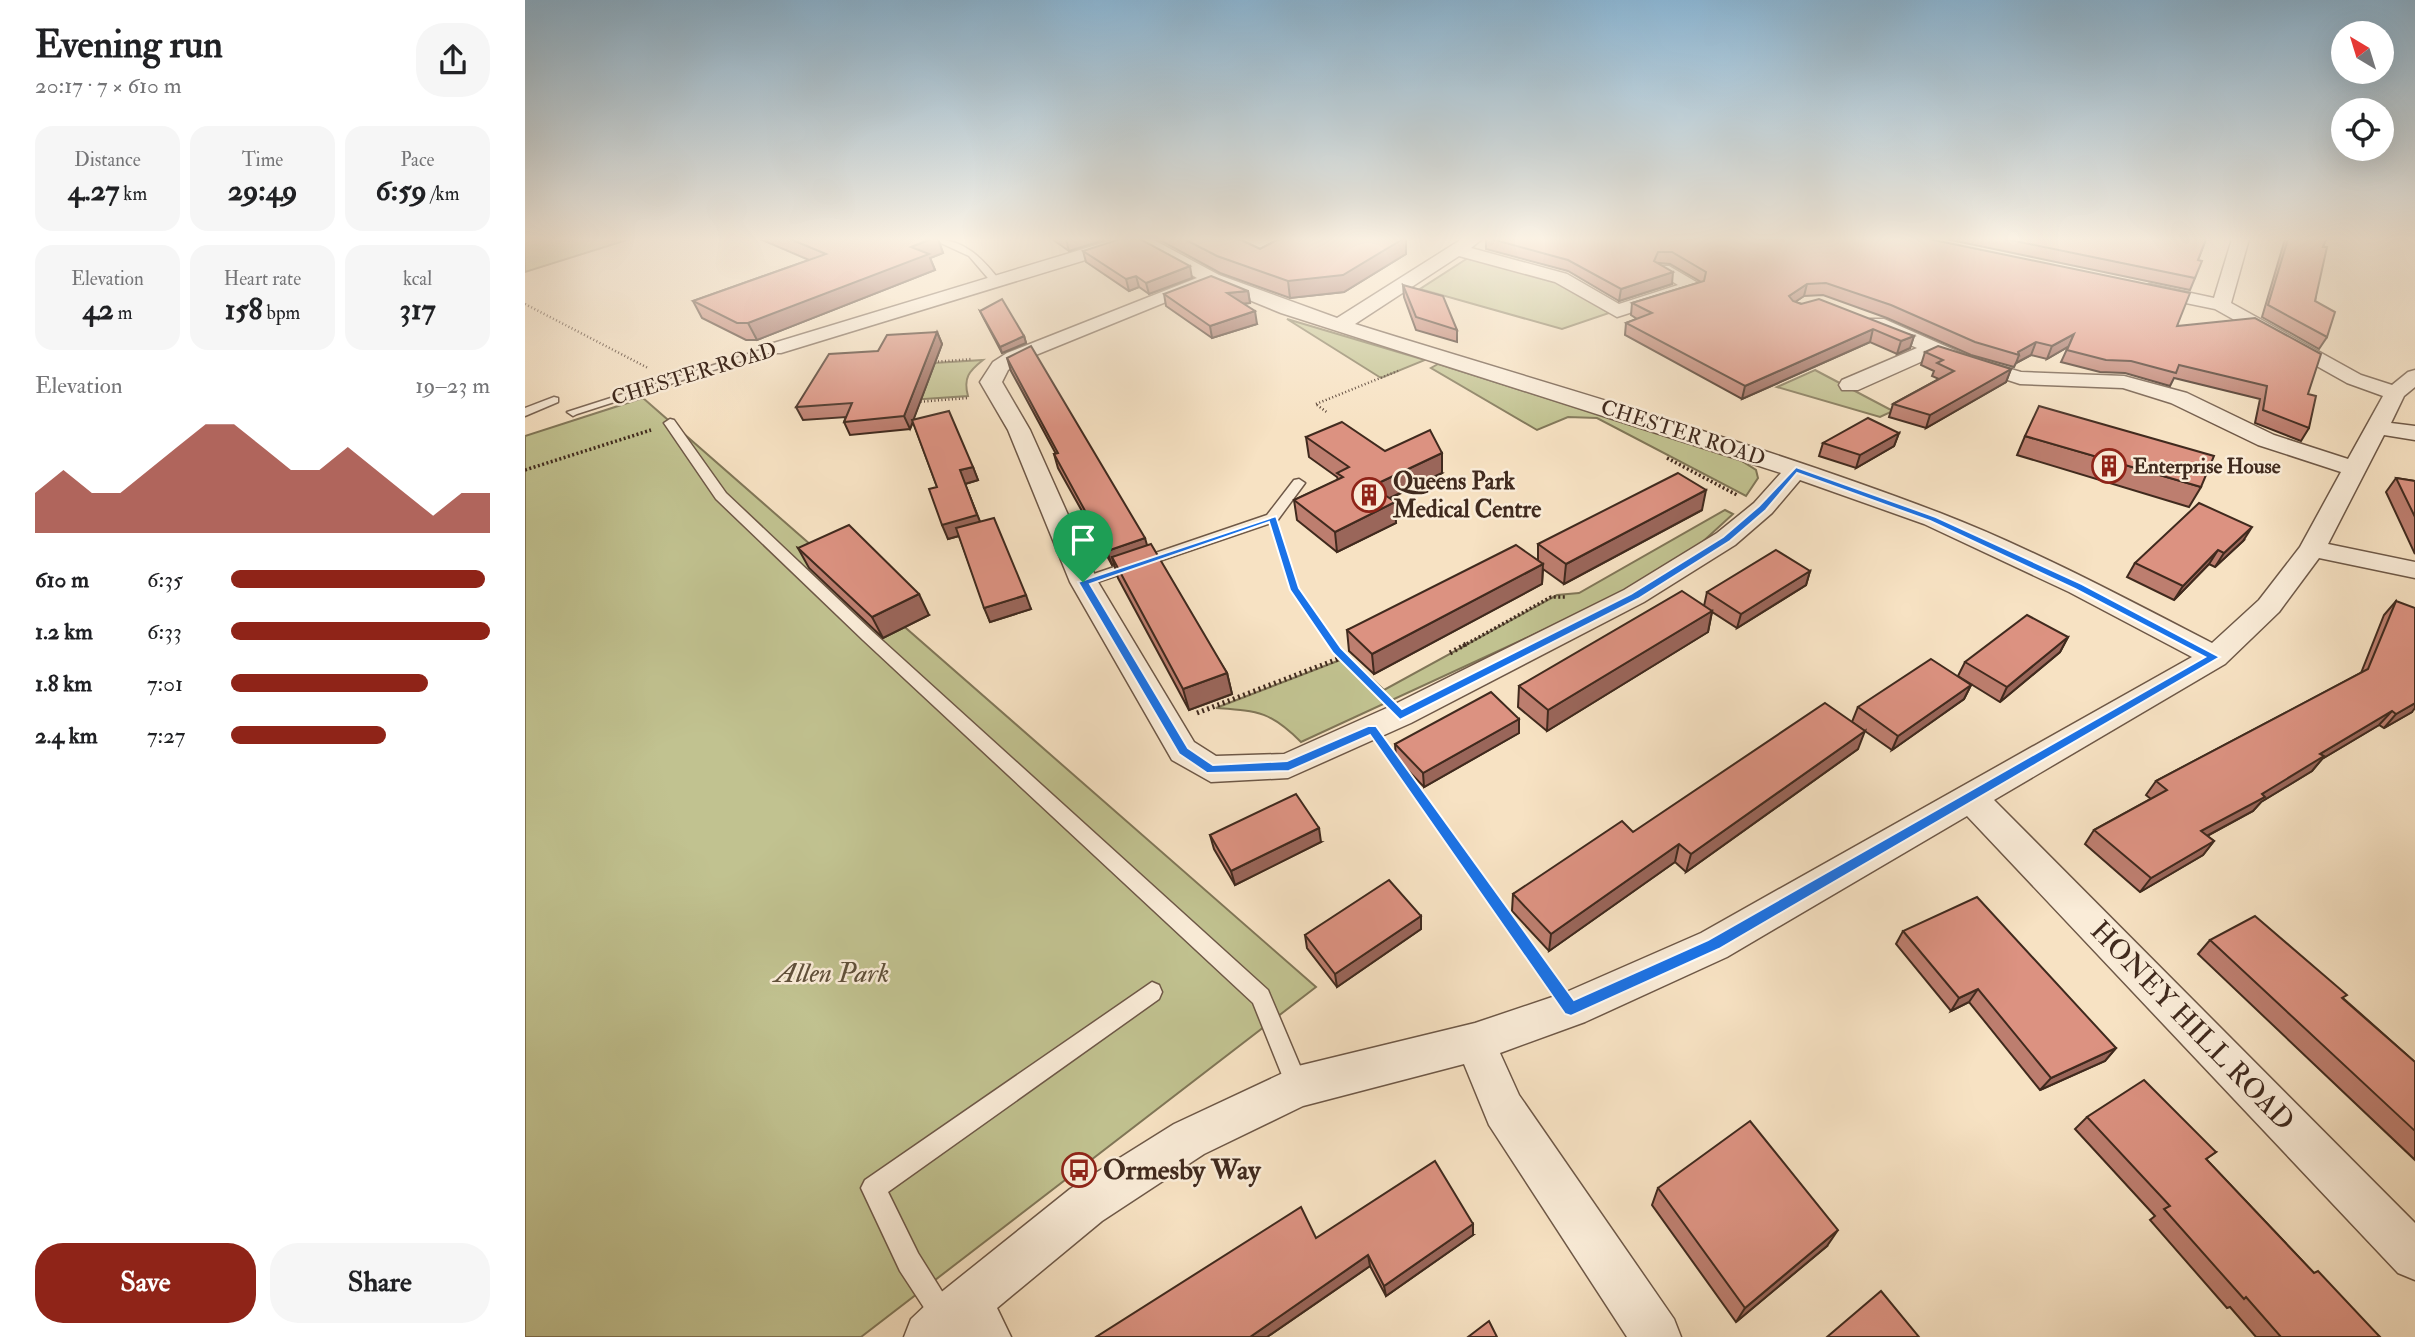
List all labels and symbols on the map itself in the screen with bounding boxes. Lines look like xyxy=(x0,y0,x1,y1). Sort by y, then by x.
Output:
north arrow xyxy=(2331,21,2394,84)
street label: CHESTER ROAD xyxy=(608,336,780,412)
street label: CHESTER ROAD xyxy=(1597,394,1769,472)
building icon: Enterprise House xyxy=(2090,447,2128,485)
place label: Enterprise House xyxy=(2133,453,2281,480)
place label: Queens Park Medical Centre xyxy=(1392,466,1541,525)
building icon: Queens Park Medical Centre xyxy=(1350,476,1388,514)
pin xyxy=(1053,510,1113,582)
street label: HONEY HILL ROAD xyxy=(2083,914,2301,1138)
park label: Allen Park xyxy=(772,956,889,991)
bus stop icon: Ormesby Way xyxy=(1060,1151,1098,1189)
place label: Ormesby Way xyxy=(1103,1153,1262,1188)

